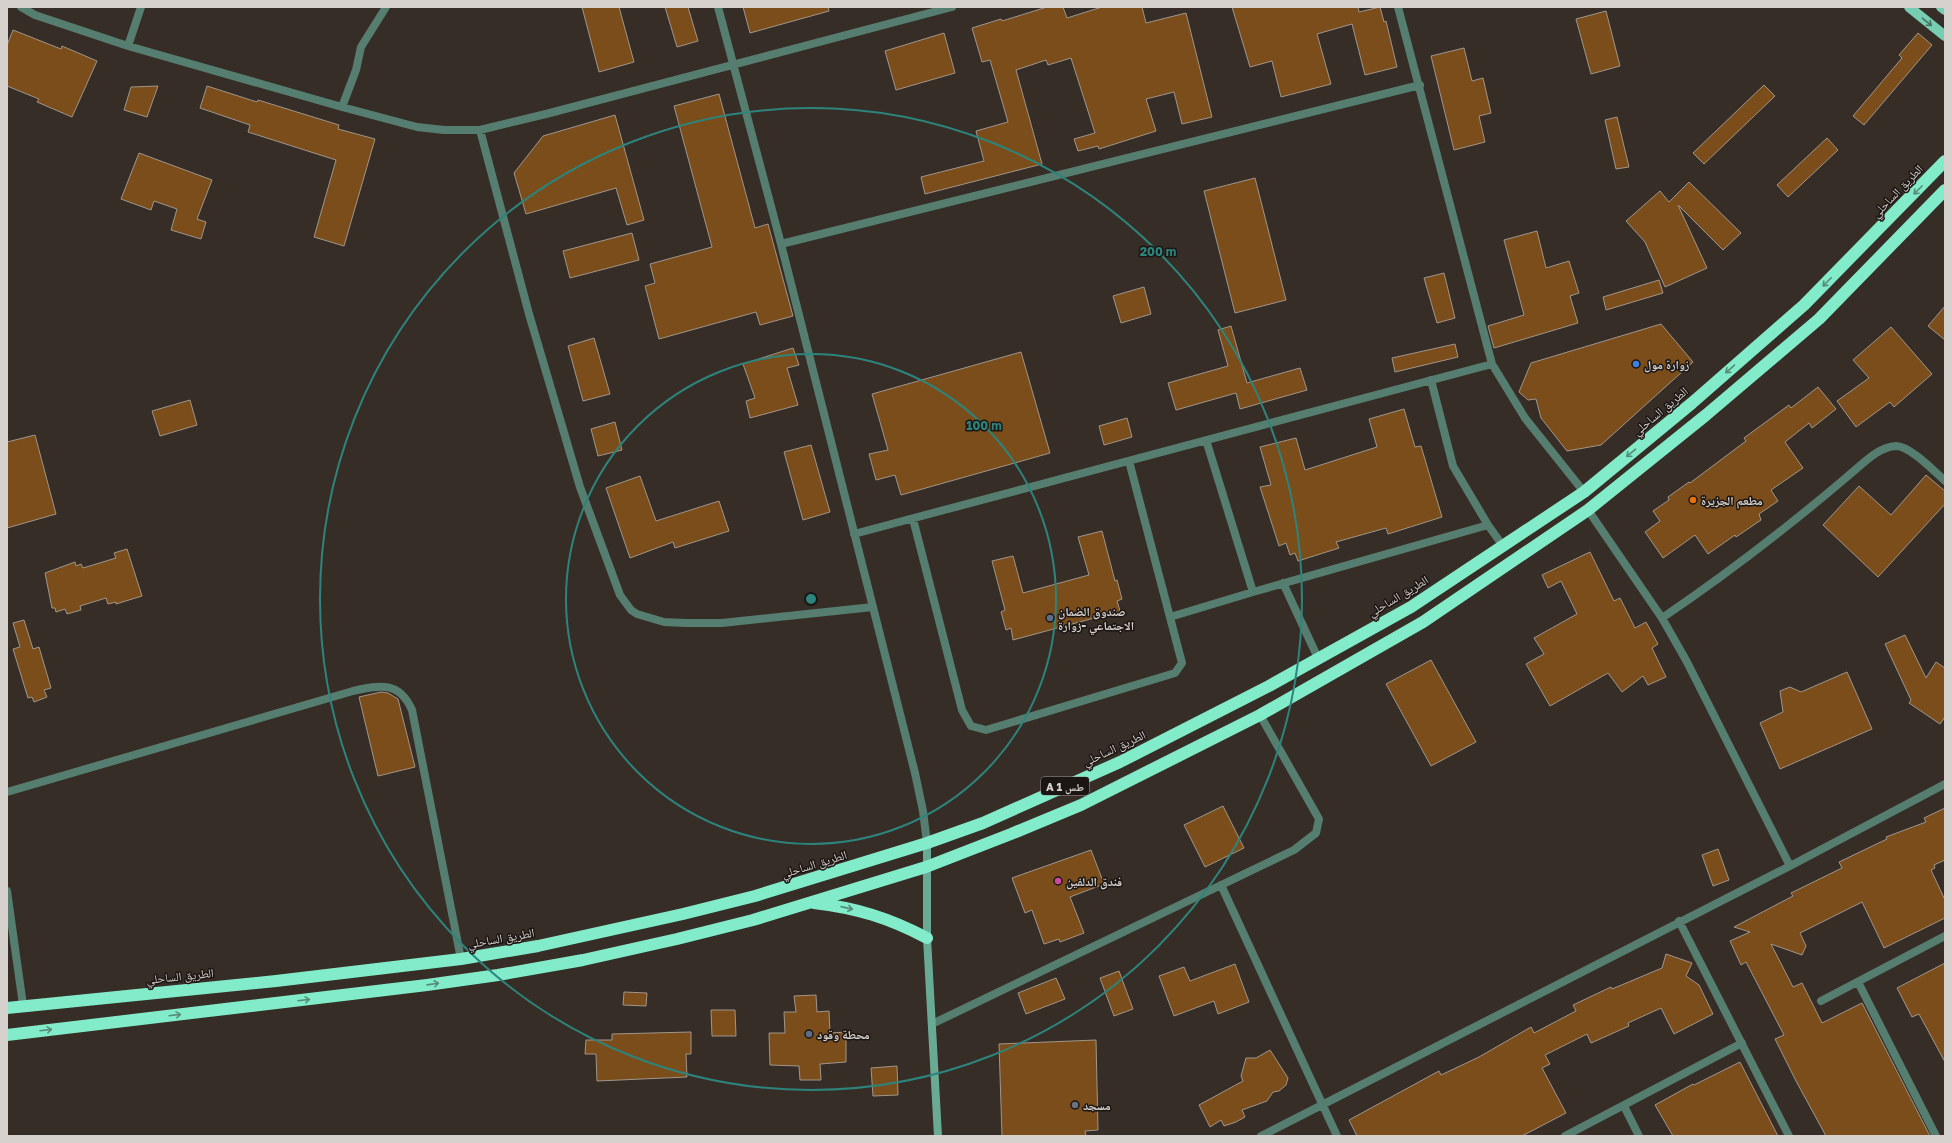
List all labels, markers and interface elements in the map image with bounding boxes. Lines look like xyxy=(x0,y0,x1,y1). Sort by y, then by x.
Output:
one-way arrow xyxy=(1922,17,1933,26)
street label: الطريق الساحلي xyxy=(1868,161,1928,223)
one-way arrow xyxy=(1914,185,1923,195)
text: 200 m xyxy=(1140,244,1176,259)
one-way arrow xyxy=(1822,277,1832,287)
place label: زوارة مول xyxy=(1644,357,1690,373)
marker: زوارة مول xyxy=(1631,359,1641,369)
one-way arrow xyxy=(1725,365,1736,374)
street label: الطريق الساحلي xyxy=(1629,383,1693,441)
text: 100 m xyxy=(966,418,1002,433)
one-way arrow xyxy=(1626,449,1637,458)
place label: مطعم الجزيرة xyxy=(1701,493,1763,509)
marker: مطعم الجزيرة xyxy=(1688,495,1698,505)
street label: الطريق الساحلي xyxy=(1365,572,1433,623)
centre of rings xyxy=(804,592,818,606)
place label: صندوق الضمان الاجتماعي -زوارة xyxy=(1058,604,1134,635)
marker: صندوق الضمان الاجتماعي -زوارة xyxy=(1045,613,1055,623)
street label: الطريق الساحلي xyxy=(1080,727,1149,772)
road number: A 1 طس xyxy=(1041,777,1089,795)
street label: الطريق الساحلي xyxy=(779,847,850,884)
place label: فندق الدلفين xyxy=(1066,874,1122,890)
marker: فندق الدلفين xyxy=(1053,876,1063,886)
one-way arrow xyxy=(841,904,854,912)
street label: الطريق الساحلي xyxy=(466,925,536,954)
street label: الطريق الساحلي xyxy=(145,965,215,990)
one-way arrow xyxy=(426,980,439,988)
one-way arrow xyxy=(297,996,310,1004)
one-way arrow xyxy=(168,1011,181,1019)
one-way arrow xyxy=(39,1027,52,1034)
place label: محطة وقود xyxy=(817,1027,870,1042)
marker: محطة وقود xyxy=(804,1029,814,1039)
place label: مسجد xyxy=(1083,1098,1111,1113)
marker: مسجد xyxy=(1070,1100,1080,1110)

